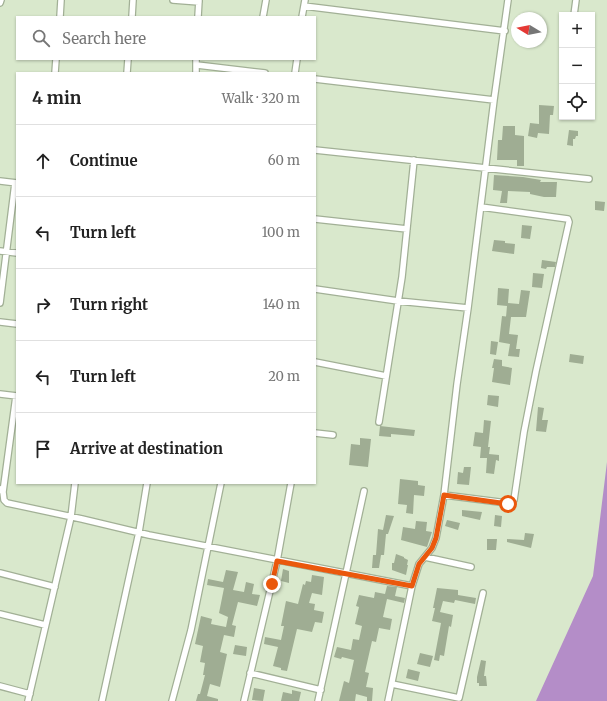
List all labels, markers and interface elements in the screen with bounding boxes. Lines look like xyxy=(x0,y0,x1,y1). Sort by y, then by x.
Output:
north arrow xyxy=(511,12,547,48)
map controls xyxy=(559,12,595,120)
button: + xyxy=(559,12,595,48)
search box xyxy=(16,16,316,60)
icon: search xyxy=(30,27,52,49)
text: Search here xyxy=(62,29,146,48)
button: − xyxy=(559,48,595,84)
button: locate xyxy=(559,84,595,120)
text: 4 min xyxy=(32,87,81,109)
text: Walk · 320 m xyxy=(222,90,300,107)
icon: ahead xyxy=(32,150,54,172)
text: Continue xyxy=(70,151,138,170)
text: 60 m xyxy=(268,152,300,169)
icon: left xyxy=(32,222,54,244)
text: Turn left xyxy=(70,223,136,242)
text: 100 m xyxy=(262,224,300,241)
icon: right xyxy=(32,294,54,316)
text: Turn right xyxy=(70,295,148,314)
text: 140 m xyxy=(263,296,300,313)
icon: left xyxy=(32,366,54,388)
text: Turn left xyxy=(70,367,136,386)
text: 20 m xyxy=(268,368,300,385)
icon: arrive xyxy=(32,438,54,460)
text: Arrive at destination xyxy=(70,439,223,458)
route start xyxy=(499,495,517,513)
route end xyxy=(263,575,281,593)

